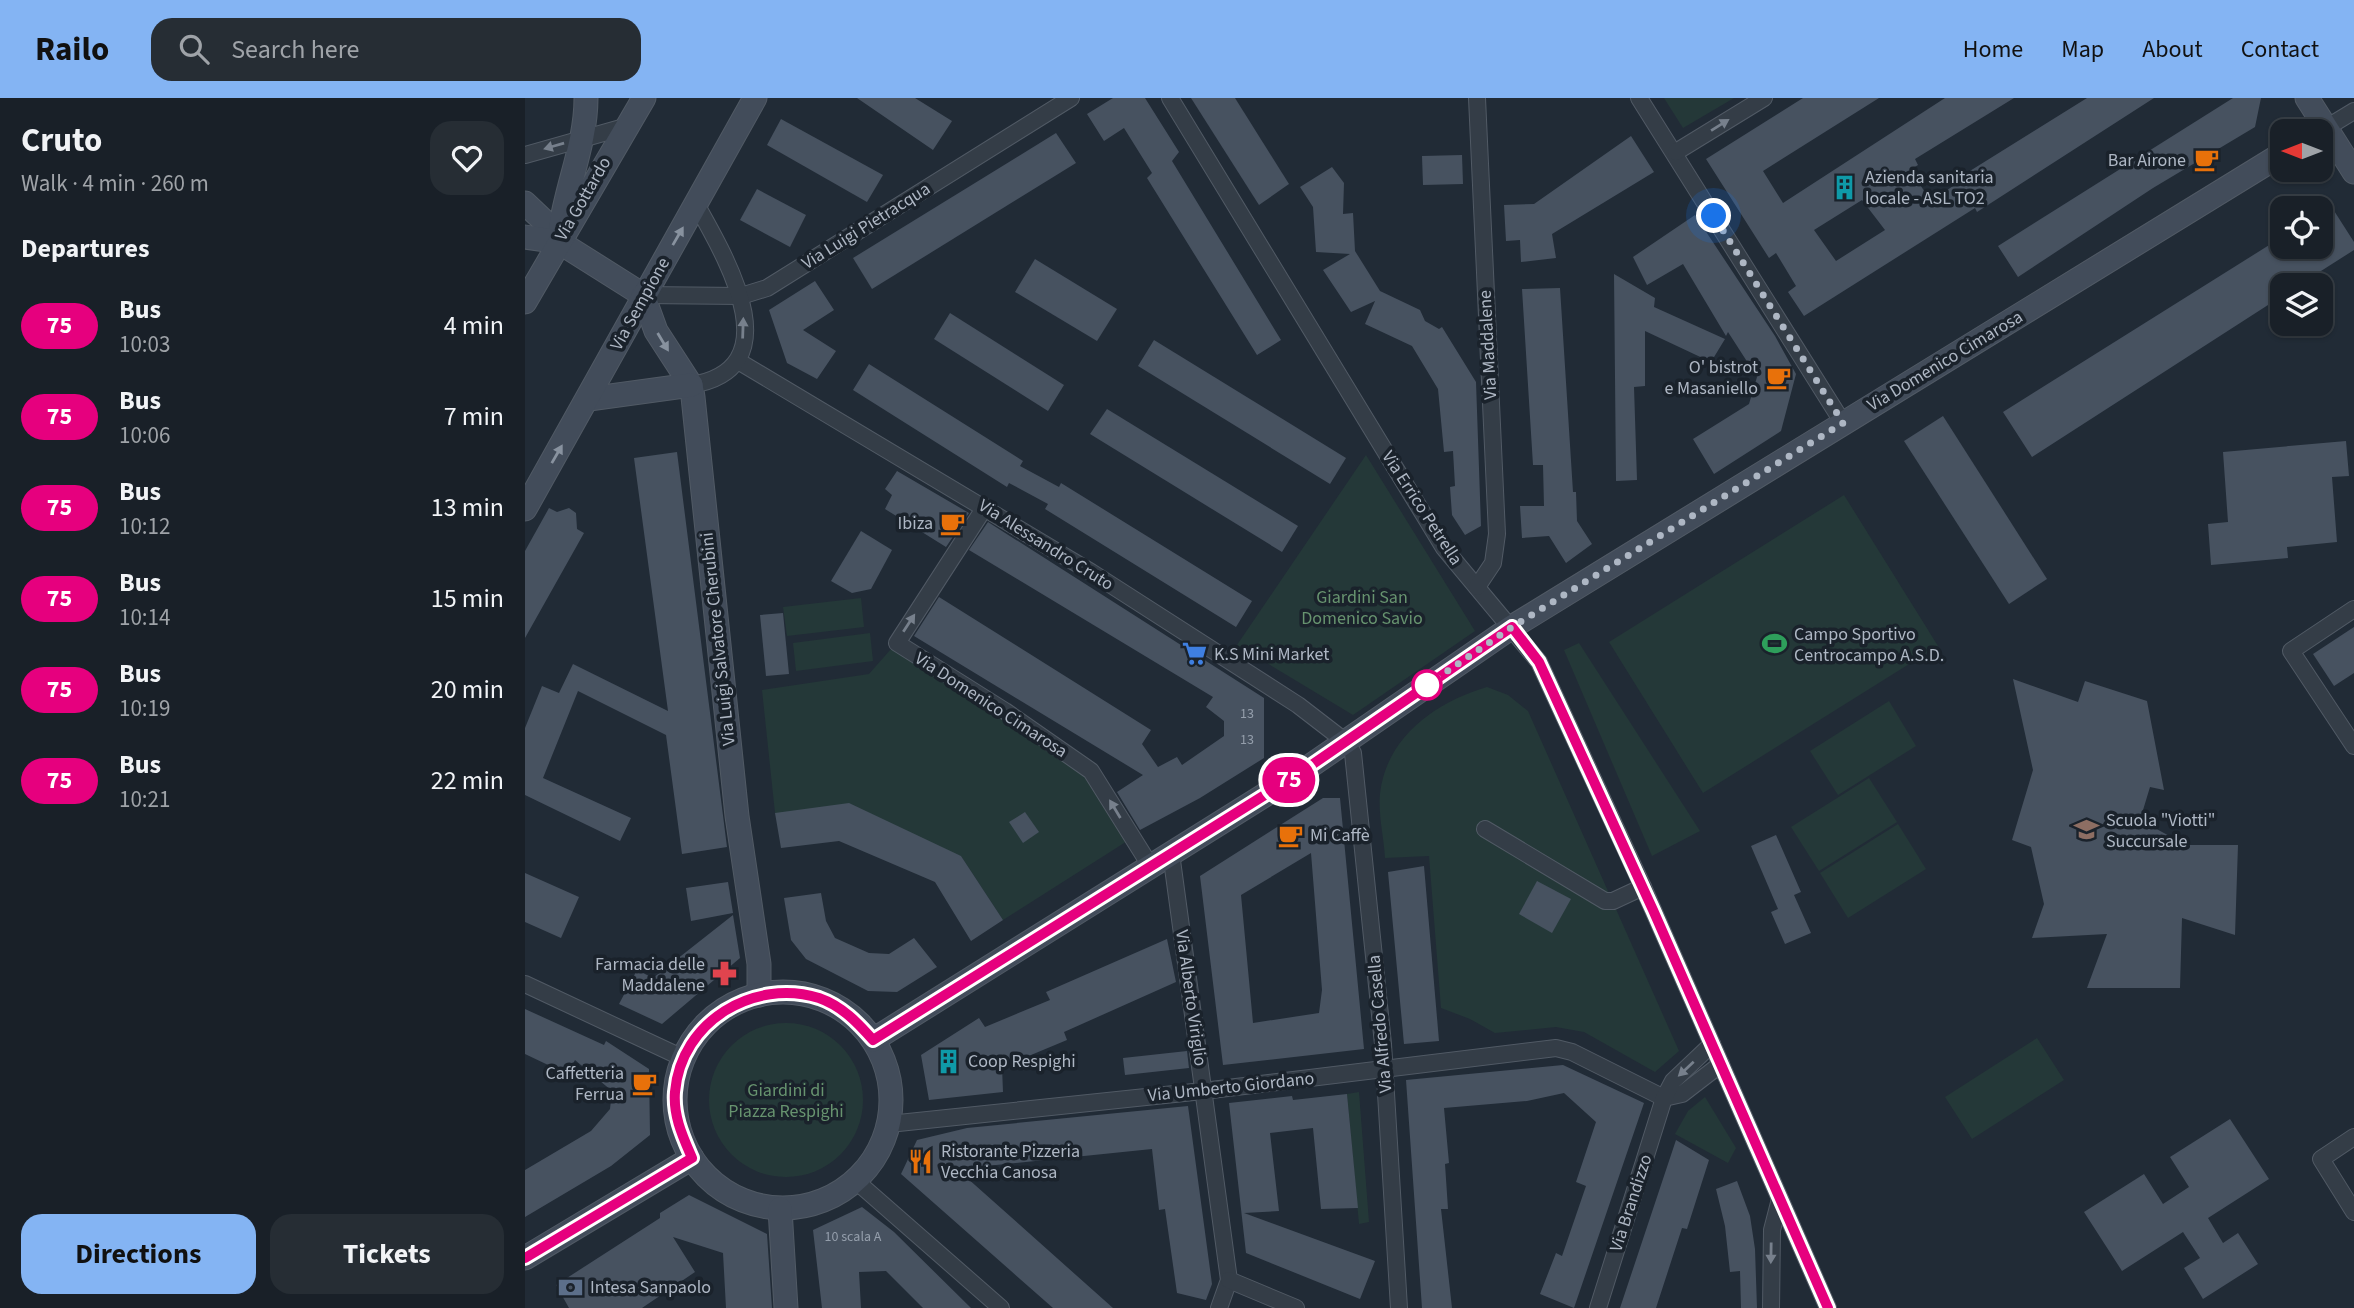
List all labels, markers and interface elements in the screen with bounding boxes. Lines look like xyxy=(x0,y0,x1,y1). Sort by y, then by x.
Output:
search box xyxy=(151,18,641,81)
text: Railo xyxy=(35,26,109,73)
icon: search xyxy=(175,30,213,68)
text: Search here xyxy=(231,31,359,68)
text: Home xyxy=(1963,32,2023,67)
text: Map xyxy=(2061,32,2104,67)
text: About xyxy=(2142,32,2203,67)
text: Contact xyxy=(2241,32,2319,67)
text: Cruto xyxy=(21,117,102,164)
one-way arrow xyxy=(1710,119,1729,132)
north arrow xyxy=(2270,119,2333,182)
map controls xyxy=(2270,119,2333,336)
button: heart xyxy=(430,121,504,195)
one-way arrow xyxy=(542,141,564,152)
cafe icon: Bar Airone xyxy=(2192,146,2220,174)
place label: Bar Airone xyxy=(2108,148,2186,173)
street label: Via Gottardo xyxy=(549,152,617,246)
place label: Azienda sanitaria locale - ASL TO2 xyxy=(1865,165,1994,211)
text: Walk · 4 min · 260 m xyxy=(21,167,209,200)
building icon: Azienda sanitaria locale - ASL TO2 xyxy=(1831,173,1859,201)
street label: Via Luigi Pietracqua xyxy=(797,176,935,276)
button: locate xyxy=(2270,196,2333,259)
your location xyxy=(1696,198,1731,233)
one-way arrow xyxy=(672,226,684,245)
text: Departures xyxy=(21,230,149,267)
street label: Via Sempione xyxy=(604,253,676,355)
button: layers xyxy=(2270,273,2333,336)
street label: Via Maddalene xyxy=(1473,289,1503,401)
text: Bus xyxy=(119,291,161,328)
street label: Via Domenico Cimarosa xyxy=(1862,305,2028,417)
text: 4 min xyxy=(444,307,504,344)
text: 75 xyxy=(47,308,72,343)
one-way arrow xyxy=(737,317,748,339)
text: 10:03 xyxy=(119,328,170,361)
one-way arrow xyxy=(657,332,670,352)
place label: O' bistrot e Masaniello xyxy=(1665,355,1758,401)
cafe icon: O' bistrot e Masaniello xyxy=(1764,363,1792,391)
text: Bus xyxy=(119,382,161,419)
text: 7 min xyxy=(444,398,504,435)
text: 75 xyxy=(47,399,72,434)
text: 10:06 xyxy=(119,419,170,452)
one-way arrow xyxy=(551,444,563,464)
street label: Via Errico Petrella xyxy=(1376,446,1468,570)
text: Bus xyxy=(119,473,161,510)
text: 13 min xyxy=(431,489,504,526)
text: 75 xyxy=(47,490,72,525)
street label: Via Alessandro Cruto xyxy=(974,493,1118,597)
cafe icon: Ibiza xyxy=(939,509,967,537)
text: 10:12 xyxy=(119,510,170,543)
place label: Ibiza xyxy=(898,511,933,536)
street label: Via Luigi Salvatore Cherubini xyxy=(694,531,742,747)
text: Bus xyxy=(119,564,161,601)
text: 15 min xyxy=(431,580,504,617)
text: 75 xyxy=(47,581,72,616)
park label: Giardini San Domenico Savio xyxy=(1301,585,1423,631)
text: 10:14 xyxy=(119,601,170,634)
one-way arrow xyxy=(903,614,916,633)
place label: Campo Sportivo Centrocampo A.S.D. xyxy=(1794,622,1944,668)
sports icon: Campo Sportivo Centrocampo A.S.D. xyxy=(1760,630,1788,658)
supermarket icon: K.S Mini Market xyxy=(1180,640,1208,668)
place label: K.S Mini Market xyxy=(1214,642,1329,667)
street label: Via Domenico Cimarosa xyxy=(910,646,1072,764)
text: Bus xyxy=(119,655,161,692)
unlabelled marker xyxy=(1412,670,1442,700)
text: 20 min xyxy=(431,671,504,708)
text: 75 xyxy=(47,672,72,707)
text: 10:19 xyxy=(119,692,170,725)
house number: 13 xyxy=(1240,704,1254,724)
house number: 13 xyxy=(1240,730,1254,750)
text: Bus xyxy=(119,746,161,783)
line badge: 75 xyxy=(1257,757,1321,803)
text: 22 min xyxy=(431,762,504,799)
text: 75 xyxy=(1276,762,1302,797)
text: 75 xyxy=(47,763,72,798)
text: 10:21 xyxy=(119,783,170,816)
one-way arrow xyxy=(1108,800,1121,819)
place label: Scuola "Viotti" Succursale xyxy=(2106,808,2215,854)
school or university icon: Scuola "Viotti" Succursale xyxy=(2072,816,2100,844)
cafe icon: Mi Caffè xyxy=(1276,821,1304,849)
place label: Mi Caffè xyxy=(1310,823,1370,848)
street label: Via Alberto Viriglio xyxy=(1169,928,1213,1068)
place label: Farmacia delle Maddalene xyxy=(595,952,705,998)
street label: Via Alfredo Casella xyxy=(1362,954,1398,1094)
pharmacy icon: Farmacia delle Maddalene xyxy=(711,960,739,988)
building icon: Coop Respighi xyxy=(934,1047,962,1075)
place label: Coop Respighi xyxy=(968,1049,1076,1074)
place label: Caffetteria Ferrua xyxy=(545,1061,624,1107)
one-way arrow xyxy=(1677,1061,1694,1078)
street label: Via Umberto Giordano xyxy=(1147,1066,1315,1108)
cafe icon: Caffetteria Ferrua xyxy=(630,1069,658,1097)
park label: Giardini di Piazza Respighi xyxy=(728,1078,844,1124)
place label: Ristorante Pizzeria Vecchia Canosa xyxy=(941,1139,1080,1185)
restaurant icon: Ristorante Pizzeria Vecchia Canosa xyxy=(907,1147,935,1175)
street label: Via Brandizzo xyxy=(1604,1151,1658,1255)
button: Directions xyxy=(21,1214,256,1294)
button: Tickets xyxy=(270,1214,504,1294)
house number: 10 scala A xyxy=(825,1227,882,1247)
one-way arrow xyxy=(1765,1242,1776,1264)
bank icon: Intesa Sanpaolo xyxy=(556,1273,584,1301)
place label: Intesa Sanpaolo xyxy=(590,1275,711,1300)

